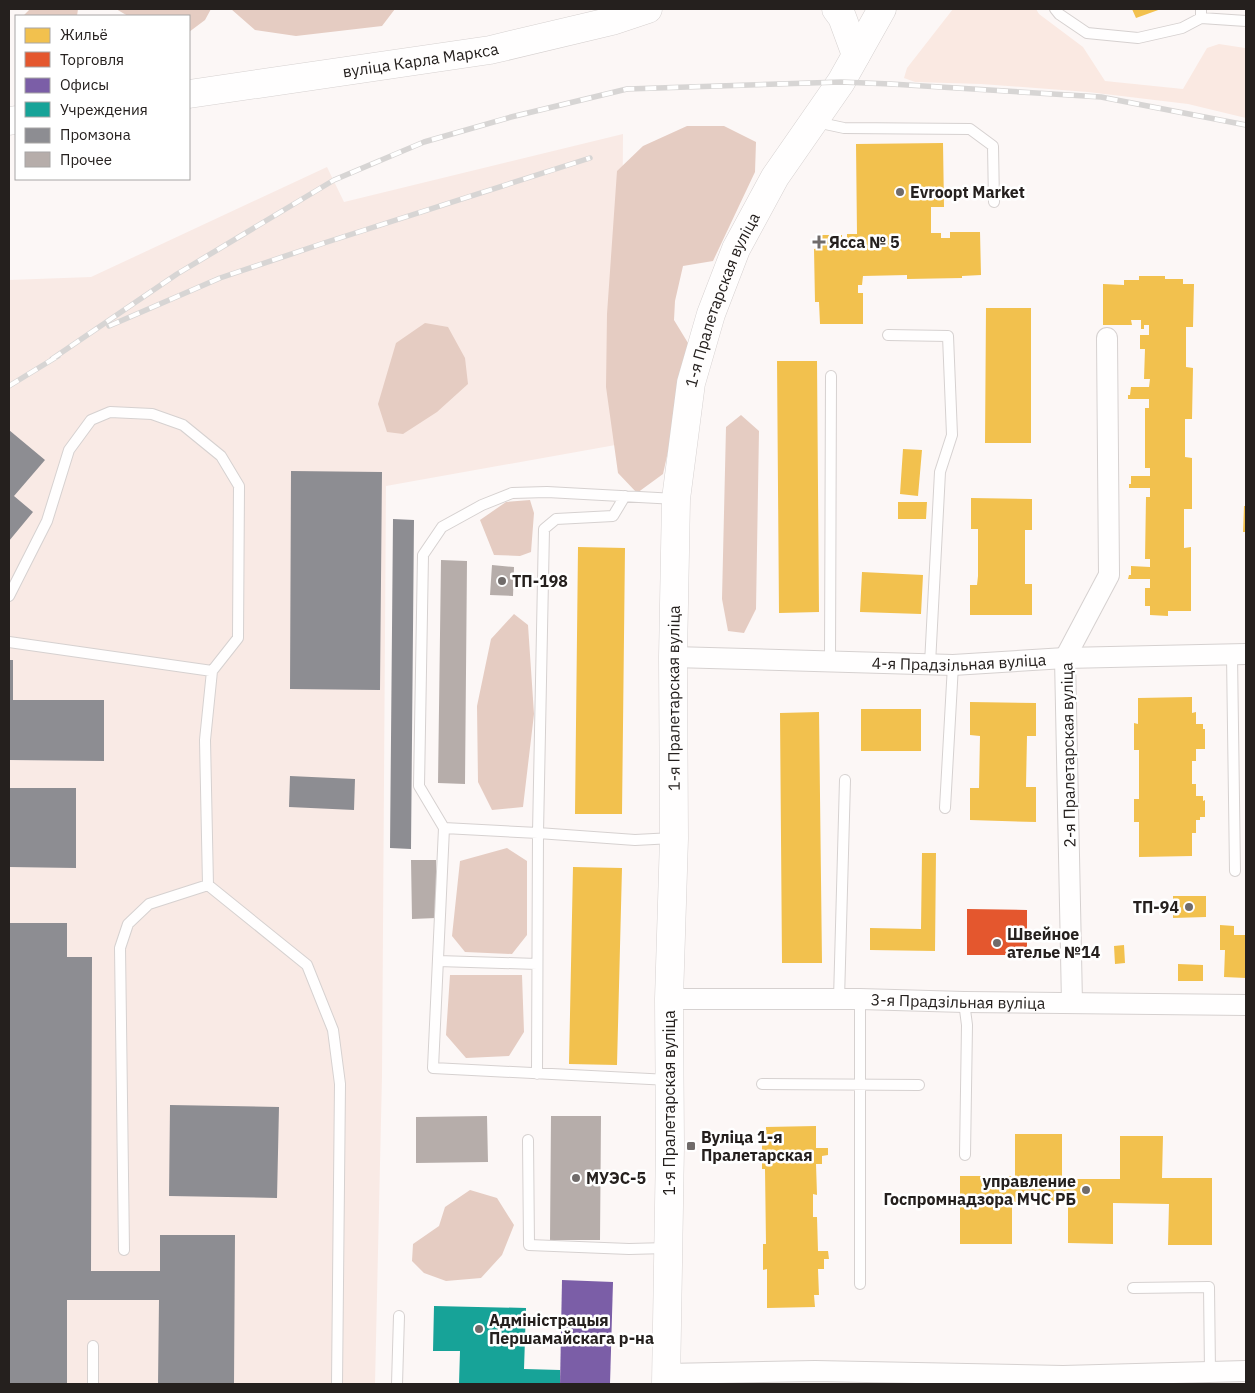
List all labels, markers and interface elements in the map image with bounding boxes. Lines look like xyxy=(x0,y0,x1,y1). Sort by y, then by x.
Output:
legend xyxy=(15,15,190,180)
text: Жильё xyxy=(60,25,108,44)
street label: вуліца Карла Маркса xyxy=(341,38,501,81)
text: Торговля xyxy=(60,50,124,69)
text: Офисы xyxy=(60,75,109,94)
text: Учреждения xyxy=(60,100,148,119)
text: Промзона xyxy=(60,125,131,144)
text: Прочее xyxy=(60,150,112,169)
place label: Evroopt Market xyxy=(910,182,1025,202)
marker: Evroopt Market xyxy=(894,186,906,198)
street label: 1-я Пралетарская вуліца xyxy=(680,208,764,390)
place label: Ясса № 5 xyxy=(829,232,900,252)
marker: Ясса № 5 xyxy=(813,236,825,248)
place label: ТП-198 xyxy=(512,571,568,591)
marker: ТП-198 xyxy=(496,575,508,587)
street label: 1-я Пралетарская вуліца xyxy=(663,605,684,791)
street label: 4-я Прадзільная вуліца xyxy=(871,649,1047,675)
street label: 2-я Пралетарская вуліца xyxy=(1056,662,1080,848)
place label: ТП-94 xyxy=(1133,897,1179,917)
marker: ТП-94 xyxy=(1183,901,1195,913)
place label: Швейное ателье №14 xyxy=(1007,924,1101,962)
marker: Швейное ателье №14 xyxy=(991,937,1003,949)
street label: 3-я Прадзільная вуліца xyxy=(870,989,1046,1013)
street label: 1-я Пралетарская вуліца xyxy=(659,1010,679,1196)
place label: Вуліца 1-я Пралетарская xyxy=(701,1127,813,1165)
marker: Вуліца 1-я Пралетарская xyxy=(685,1140,697,1152)
place label: МУЭС-5 xyxy=(586,1168,646,1188)
place label: управление Госпромнадзора МЧС РБ xyxy=(884,1171,1076,1209)
marker: МУЭС-5 xyxy=(570,1172,582,1184)
marker: управление Госпромнадзора МЧС РБ xyxy=(1080,1184,1092,1196)
place label: Адміністрацыя Першамайскага р-на xyxy=(489,1310,654,1348)
marker: Адміністрацыя Першамайскага р-на xyxy=(473,1323,485,1335)

